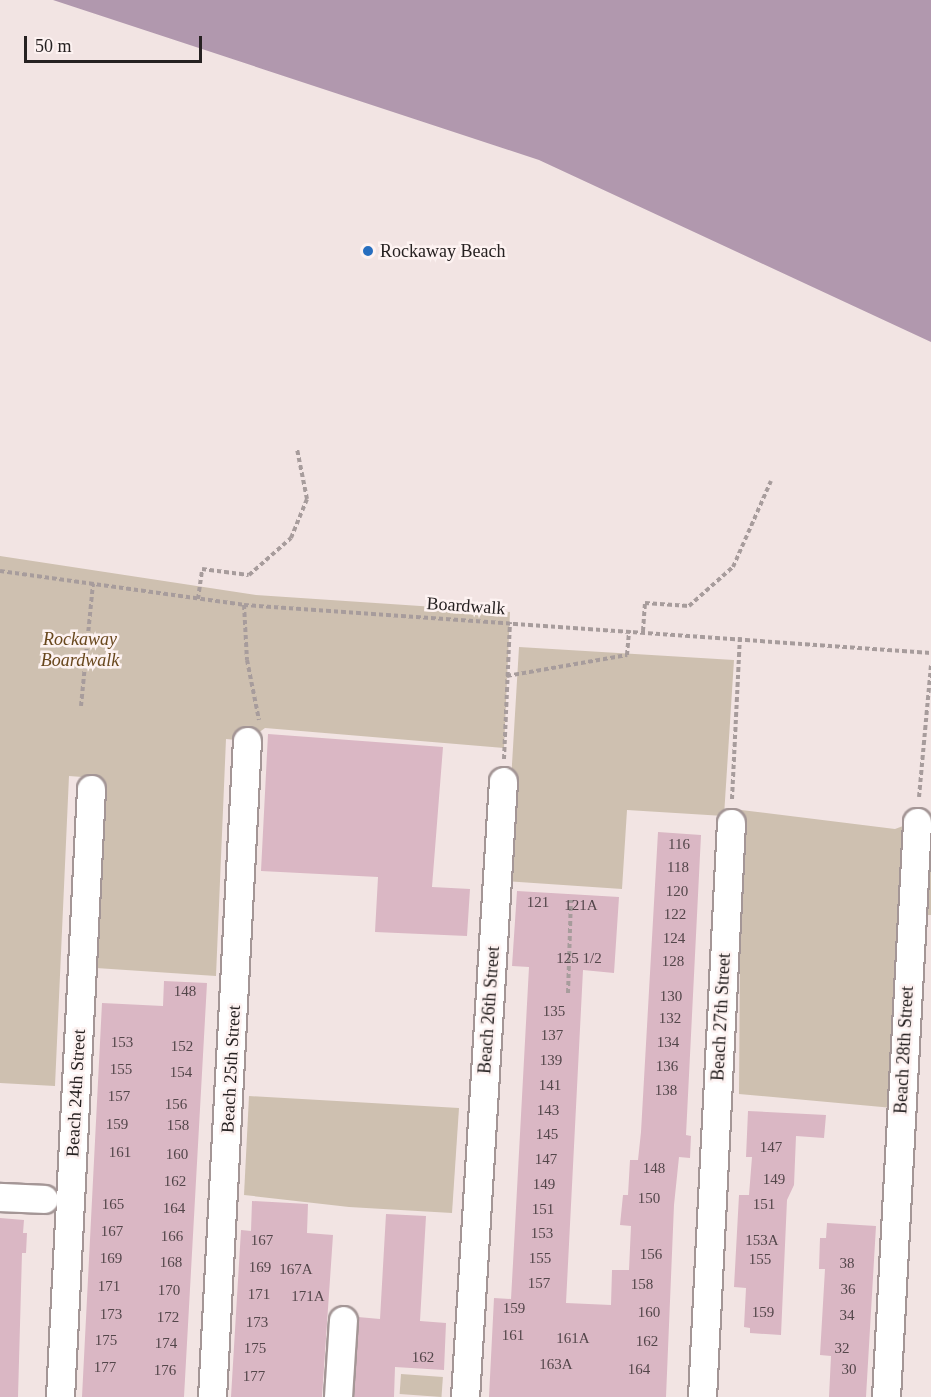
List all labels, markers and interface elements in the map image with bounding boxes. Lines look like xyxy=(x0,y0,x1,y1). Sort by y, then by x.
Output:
scale bar xyxy=(27,24,206,62)
text: 50 m xyxy=(35,36,72,56)
place label: Rockaway Beach xyxy=(380,240,505,262)
marker: Rockaway Beach xyxy=(361,244,375,258)
street label: Boardwalk xyxy=(426,592,506,620)
park label: Rockaway Boardwalk xyxy=(41,629,119,672)
house number: 116 xyxy=(668,836,690,854)
house number: 118 xyxy=(667,859,689,877)
house number: 120 xyxy=(666,883,688,901)
house number: 121 xyxy=(527,894,549,912)
house number: 121A xyxy=(564,897,598,915)
house number: 122 xyxy=(664,906,686,924)
house number: 124 xyxy=(663,930,685,948)
street label: Beach 26th Street xyxy=(474,945,504,1075)
house number: 125 1/2 xyxy=(556,950,602,968)
house number: 128 xyxy=(662,953,684,971)
street label: Beach 27th Street xyxy=(707,953,735,1081)
house number: 148 xyxy=(174,983,196,1001)
street label: Beach 28th Street xyxy=(890,986,918,1114)
house number: 130 xyxy=(660,988,682,1006)
house number: 135 xyxy=(543,1003,565,1021)
street label: Beach 25th Street xyxy=(217,1005,245,1133)
house number: 132 xyxy=(659,1010,681,1028)
house number: 137 xyxy=(541,1027,563,1045)
street label: Beach 24th Street xyxy=(62,1029,90,1157)
house number: 153 xyxy=(111,1034,133,1052)
house number: 134 xyxy=(657,1034,679,1052)
house number: 152 xyxy=(171,1038,193,1056)
house number: 139 xyxy=(540,1052,562,1070)
house number: 136 xyxy=(656,1058,678,1076)
house number: 155 xyxy=(110,1061,132,1079)
house number: 154 xyxy=(170,1064,192,1082)
house number: 141 xyxy=(539,1077,561,1095)
house number: 138 xyxy=(655,1082,677,1100)
house number: 157 xyxy=(108,1088,130,1106)
house number: 156 xyxy=(165,1096,187,1114)
house number: 143 xyxy=(537,1102,559,1120)
house number: 159 xyxy=(106,1116,128,1134)
house number: 158 xyxy=(167,1117,189,1135)
house number: 145 xyxy=(536,1126,558,1144)
house number: 147 xyxy=(760,1139,782,1157)
house number: 161 xyxy=(109,1144,131,1162)
house number: 160 xyxy=(166,1146,188,1164)
house number: 147 xyxy=(535,1151,557,1169)
house number: 148 xyxy=(643,1160,665,1178)
house number: 149 xyxy=(763,1171,785,1189)
house number: 162 xyxy=(164,1173,186,1191)
house number: 149 xyxy=(533,1176,555,1194)
house number: 150 xyxy=(638,1190,660,1208)
house number: 165 xyxy=(102,1196,124,1214)
house number: 151 xyxy=(753,1196,775,1214)
house number: 164 xyxy=(163,1200,185,1218)
house number: 151 xyxy=(532,1201,554,1219)
house number: 167 xyxy=(101,1223,123,1241)
house number: 153 xyxy=(531,1225,553,1243)
house number: 166 xyxy=(161,1228,183,1246)
house number: 167 xyxy=(251,1232,273,1250)
house number: 153A xyxy=(745,1232,779,1250)
house number: 156 xyxy=(640,1246,662,1264)
house number: 169 xyxy=(100,1250,122,1268)
house number: 155 xyxy=(529,1250,551,1268)
house number: 155 xyxy=(749,1251,771,1269)
house number: 168 xyxy=(160,1254,182,1272)
house number: 38 xyxy=(840,1255,854,1273)
house number: 169 xyxy=(249,1259,271,1277)
house number: 167A xyxy=(279,1261,313,1279)
house number: 157 xyxy=(528,1275,550,1293)
house number: 158 xyxy=(631,1276,653,1294)
house number: 171 xyxy=(98,1278,120,1296)
house number: 36 xyxy=(840,1281,856,1299)
house number: 170 xyxy=(158,1282,180,1300)
house number: 171 xyxy=(248,1286,270,1304)
house number: 171A xyxy=(291,1288,325,1306)
house number: 159 xyxy=(503,1300,525,1318)
house number: 160 xyxy=(638,1304,660,1322)
house number: 159 xyxy=(752,1304,774,1322)
house number: 173 xyxy=(100,1306,122,1324)
house number: 34 xyxy=(840,1307,854,1325)
house number: 172 xyxy=(157,1309,179,1327)
house number: 173 xyxy=(246,1314,268,1332)
house number: 161 xyxy=(502,1327,524,1345)
house number: 161A xyxy=(556,1330,590,1348)
house number: 175 xyxy=(95,1332,117,1350)
house number: 162 xyxy=(636,1333,658,1351)
house number: 174 xyxy=(155,1335,177,1353)
house number: 175 xyxy=(244,1340,266,1358)
house number: 32 xyxy=(834,1340,850,1358)
house number: 162 xyxy=(412,1349,434,1367)
house number: 163A xyxy=(539,1356,573,1374)
house number: 177 xyxy=(94,1359,116,1377)
house number: 164 xyxy=(628,1361,650,1379)
house number: 30 xyxy=(842,1361,856,1379)
house number: 176 xyxy=(154,1362,176,1380)
house number: 177 xyxy=(243,1368,265,1386)

